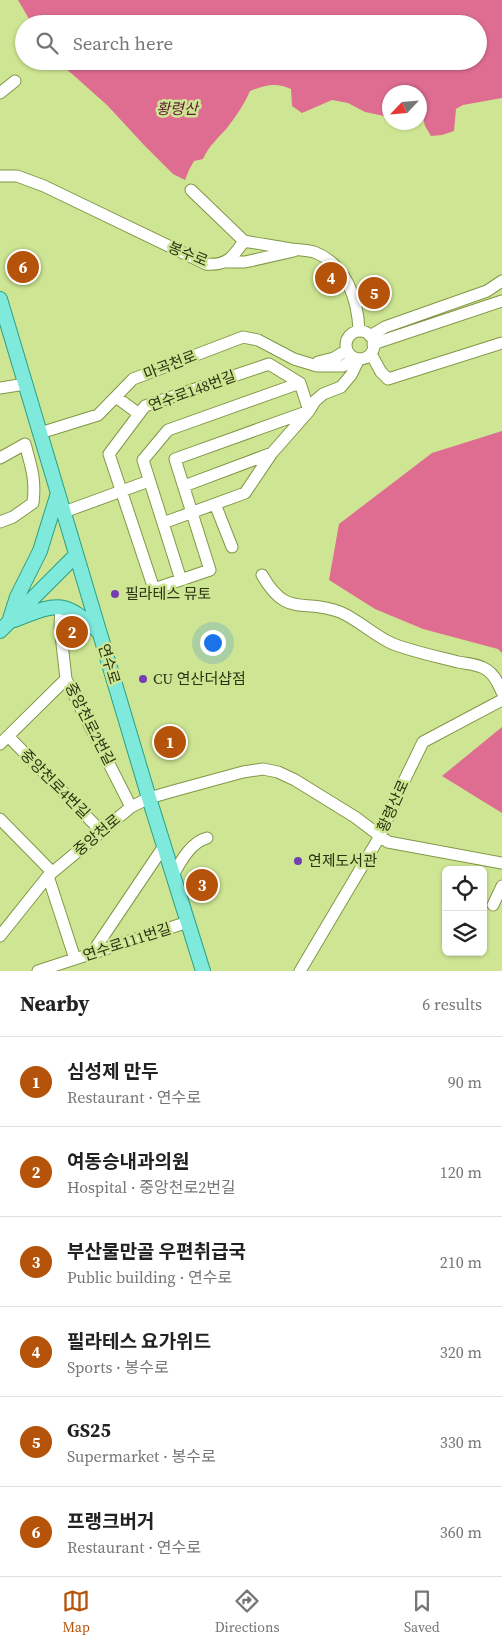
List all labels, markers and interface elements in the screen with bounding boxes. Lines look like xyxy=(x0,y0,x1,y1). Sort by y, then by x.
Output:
search box xyxy=(15,15,487,70)
icon: search xyxy=(33,29,61,57)
text: Search here xyxy=(73,30,173,56)
north arrow xyxy=(382,85,427,130)
park label: 황령산 xyxy=(156,98,200,119)
street label: 봉수로 xyxy=(165,236,211,271)
pin: 6 xyxy=(7,248,39,286)
pin: 4 xyxy=(315,259,347,297)
pin: 5 xyxy=(358,274,390,312)
street label: 마곡천로 xyxy=(140,345,199,384)
street label: 연수로148번길 xyxy=(145,365,238,416)
place label: 필라테스 뮤토 xyxy=(125,583,211,604)
marker: 필라테스 뮤토 xyxy=(109,588,121,600)
pin: 2 xyxy=(56,613,88,651)
your location xyxy=(200,630,226,656)
street label: 연수로 xyxy=(93,641,126,687)
place label: CU 연산더샵점 xyxy=(153,668,246,689)
marker: CU 연산더샵점 xyxy=(137,673,149,685)
street label: 중앙천로2번길 xyxy=(61,679,120,769)
pin: 1 xyxy=(154,723,186,761)
street label: 중앙천로4번길 xyxy=(16,744,95,823)
street label: 황령산로 xyxy=(372,776,413,835)
street label: 중앙천로 xyxy=(69,809,125,860)
place label: 연제도서관 xyxy=(308,850,377,871)
marker: 연제도서관 xyxy=(292,855,304,867)
pin: 3 xyxy=(186,866,218,904)
map controls xyxy=(442,866,487,956)
button: locate xyxy=(442,866,487,911)
button: layers xyxy=(442,911,487,956)
street label: 연수로111번길 xyxy=(80,917,174,966)
text: Nearby xyxy=(20,989,90,1018)
text: 6 results xyxy=(422,993,482,1015)
text: 심성제 만두 xyxy=(67,1058,158,1084)
text: 1 xyxy=(32,1071,40,1093)
text: 90 m xyxy=(448,1071,482,1093)
text: Restaurant · 연수로 xyxy=(67,1086,201,1108)
text: 여동승내과의원 xyxy=(67,1148,189,1174)
text: 2 xyxy=(32,1161,40,1183)
text: 120 m xyxy=(440,1161,482,1183)
text: Hospital · 중앙천로2번길 xyxy=(67,1176,236,1198)
text: 부산물만골 우편취급국 xyxy=(67,1238,246,1264)
text: 3 xyxy=(32,1251,40,1273)
text: 210 m xyxy=(440,1251,482,1273)
text: Public building · 연수로 xyxy=(67,1266,232,1288)
text: 필라테스 요가위드 xyxy=(67,1328,211,1354)
text: 4 xyxy=(32,1341,40,1363)
text: 320 m xyxy=(440,1341,482,1363)
text: Sports · 봉수로 xyxy=(67,1356,169,1378)
text: GS25 xyxy=(67,1417,111,1443)
text: 5 xyxy=(32,1431,40,1453)
text: 330 m xyxy=(440,1431,482,1453)
text: Supermarket · 봉수로 xyxy=(67,1445,216,1467)
text: 프랭크버거 xyxy=(67,1508,154,1534)
text: 6 xyxy=(32,1521,40,1543)
text: 360 m xyxy=(440,1521,482,1543)
text: Restaurant · 연수로 xyxy=(67,1536,201,1558)
tab: Map xyxy=(62,1587,90,1637)
tab: Directions xyxy=(215,1587,279,1637)
tab: Saved xyxy=(404,1587,440,1637)

